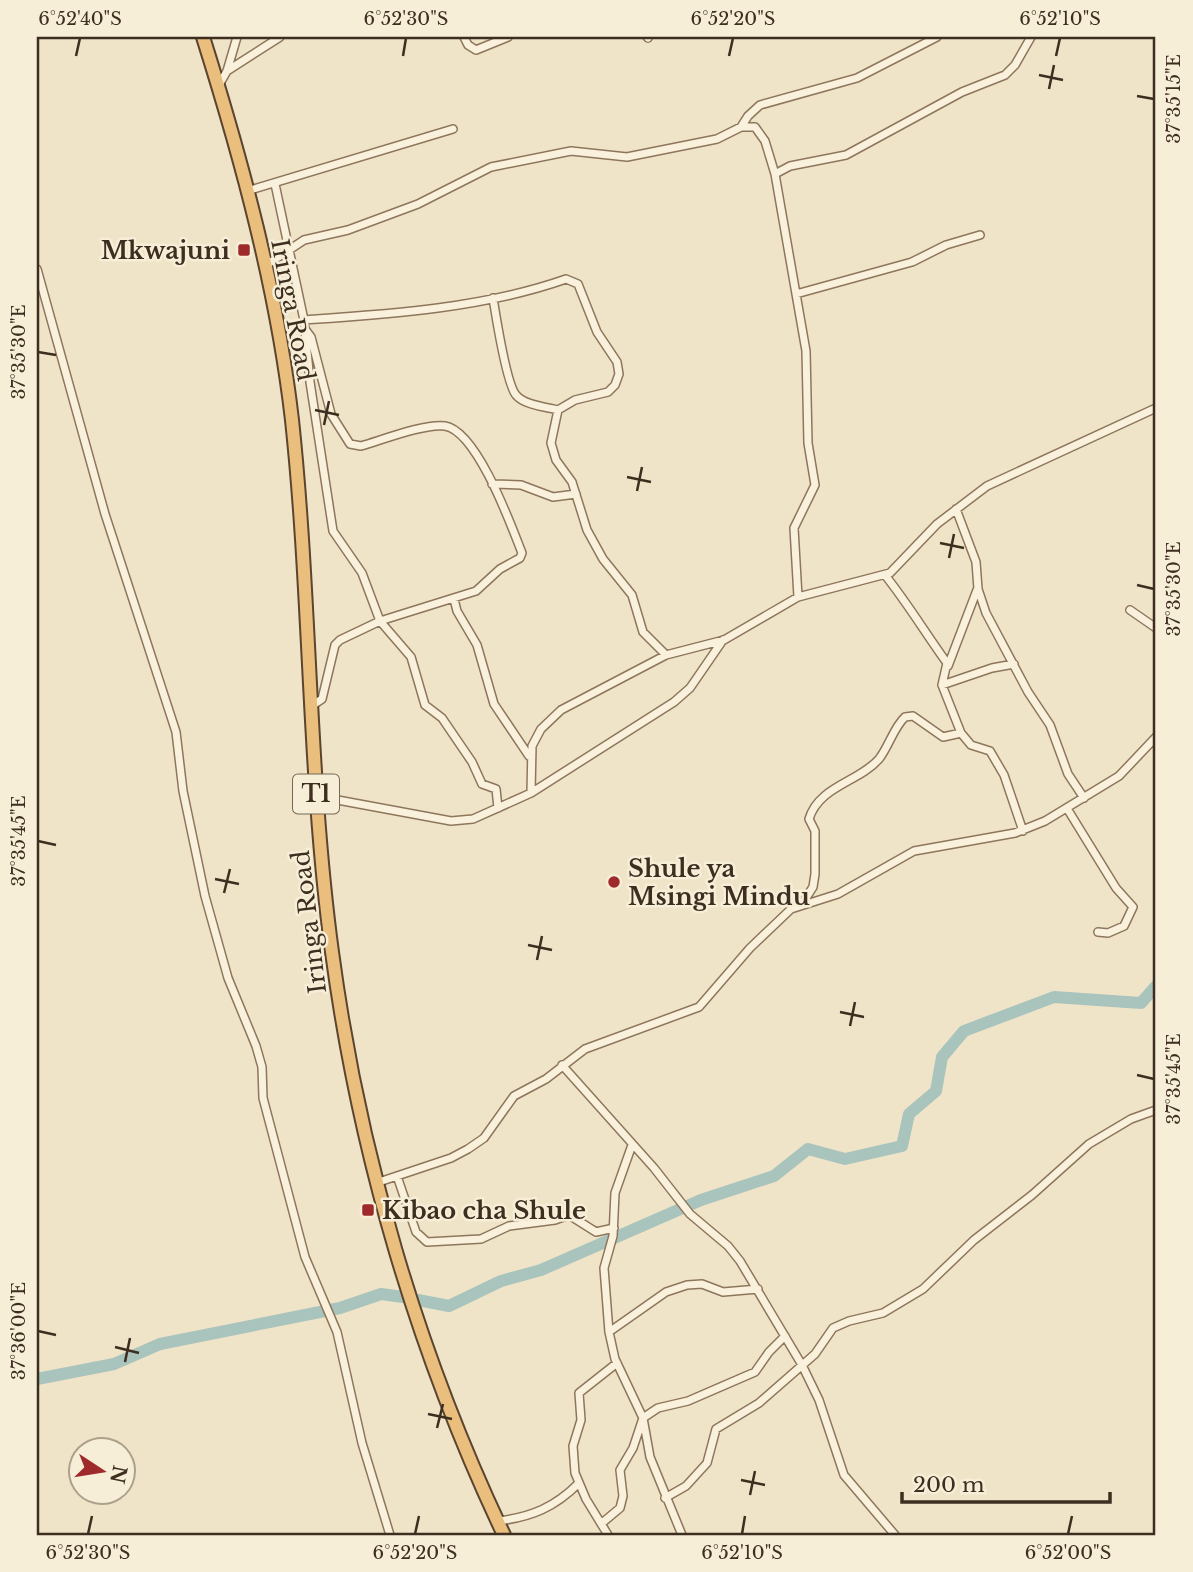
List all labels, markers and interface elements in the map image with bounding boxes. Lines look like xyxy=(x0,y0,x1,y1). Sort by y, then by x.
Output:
text: 6°52'40"S xyxy=(38,8,122,30)
text: 6°52'30"S xyxy=(364,8,448,30)
text: 6°52'20"S xyxy=(691,8,775,30)
text: 6°52'10"S xyxy=(1019,8,1101,30)
text: 37°35'15"E xyxy=(1163,54,1185,144)
place label: Mkwajuni xyxy=(101,236,230,265)
street label: Iringa Road xyxy=(265,236,321,384)
marker: Mkwajuni xyxy=(236,242,252,258)
text: 37°35'30"E xyxy=(8,304,30,400)
text: 37°35'30"E xyxy=(1163,541,1185,637)
road number: T1 xyxy=(293,774,339,814)
text: 37°35'45"E xyxy=(8,795,30,887)
street label: Iringa Road xyxy=(286,849,332,995)
place label: Shule ya Msingi Mindu xyxy=(628,854,810,911)
marker: Shule ya Msingi Mindu xyxy=(606,874,622,890)
text: 37°35'45"E xyxy=(1163,1033,1185,1125)
place label: Kibao cha Shule xyxy=(382,1196,586,1225)
marker: Kibao cha Shule xyxy=(360,1202,376,1218)
text: 37°36'00"E xyxy=(8,1282,30,1380)
north arrow xyxy=(66,1436,136,1506)
scale bar xyxy=(902,1460,1111,1504)
text: N xyxy=(105,1463,131,1486)
text: 200 m xyxy=(913,1472,985,1498)
text: 6°52'30"S xyxy=(46,1542,130,1564)
text: 6°52'20"S xyxy=(373,1542,457,1564)
text: 6°52'10"S xyxy=(701,1542,783,1564)
text: 6°52'00"S xyxy=(1025,1542,1111,1564)

